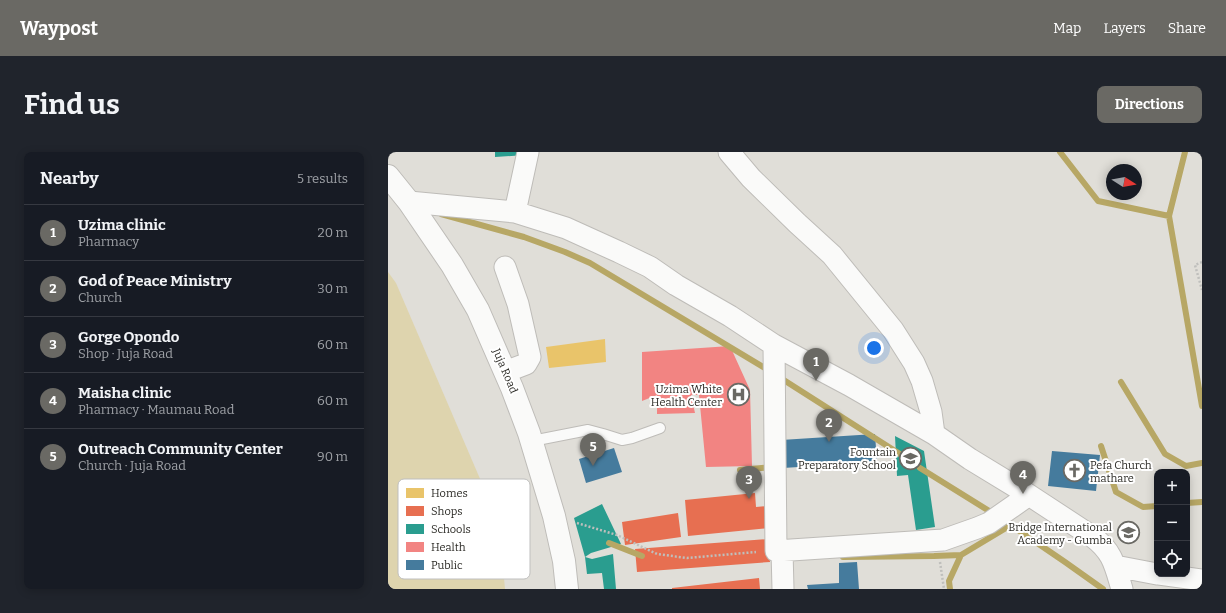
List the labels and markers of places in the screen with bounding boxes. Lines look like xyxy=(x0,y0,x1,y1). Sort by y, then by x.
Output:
pin: 1 xyxy=(803,348,829,381)
hospital icon: Uzima White Health Center xyxy=(725,382,751,408)
place label: Uzima White Health Center xyxy=(651,383,722,409)
pin: 2 xyxy=(816,409,842,442)
pin: 5 xyxy=(580,433,606,466)
school or university icon: Fountain Preparatory School xyxy=(898,445,924,471)
place label: Fountain Preparatory School xyxy=(798,446,896,472)
church icon: Pefa Church mathare xyxy=(1061,458,1087,484)
place label: Pefa Church mathare xyxy=(1090,459,1152,485)
pin: 4 xyxy=(1010,461,1036,494)
pin: 3 xyxy=(736,466,762,499)
school or university icon: Bridge International Academy - Gumba xyxy=(1115,520,1141,546)
place label: Bridge International Academy - Gumba xyxy=(1008,521,1112,547)

